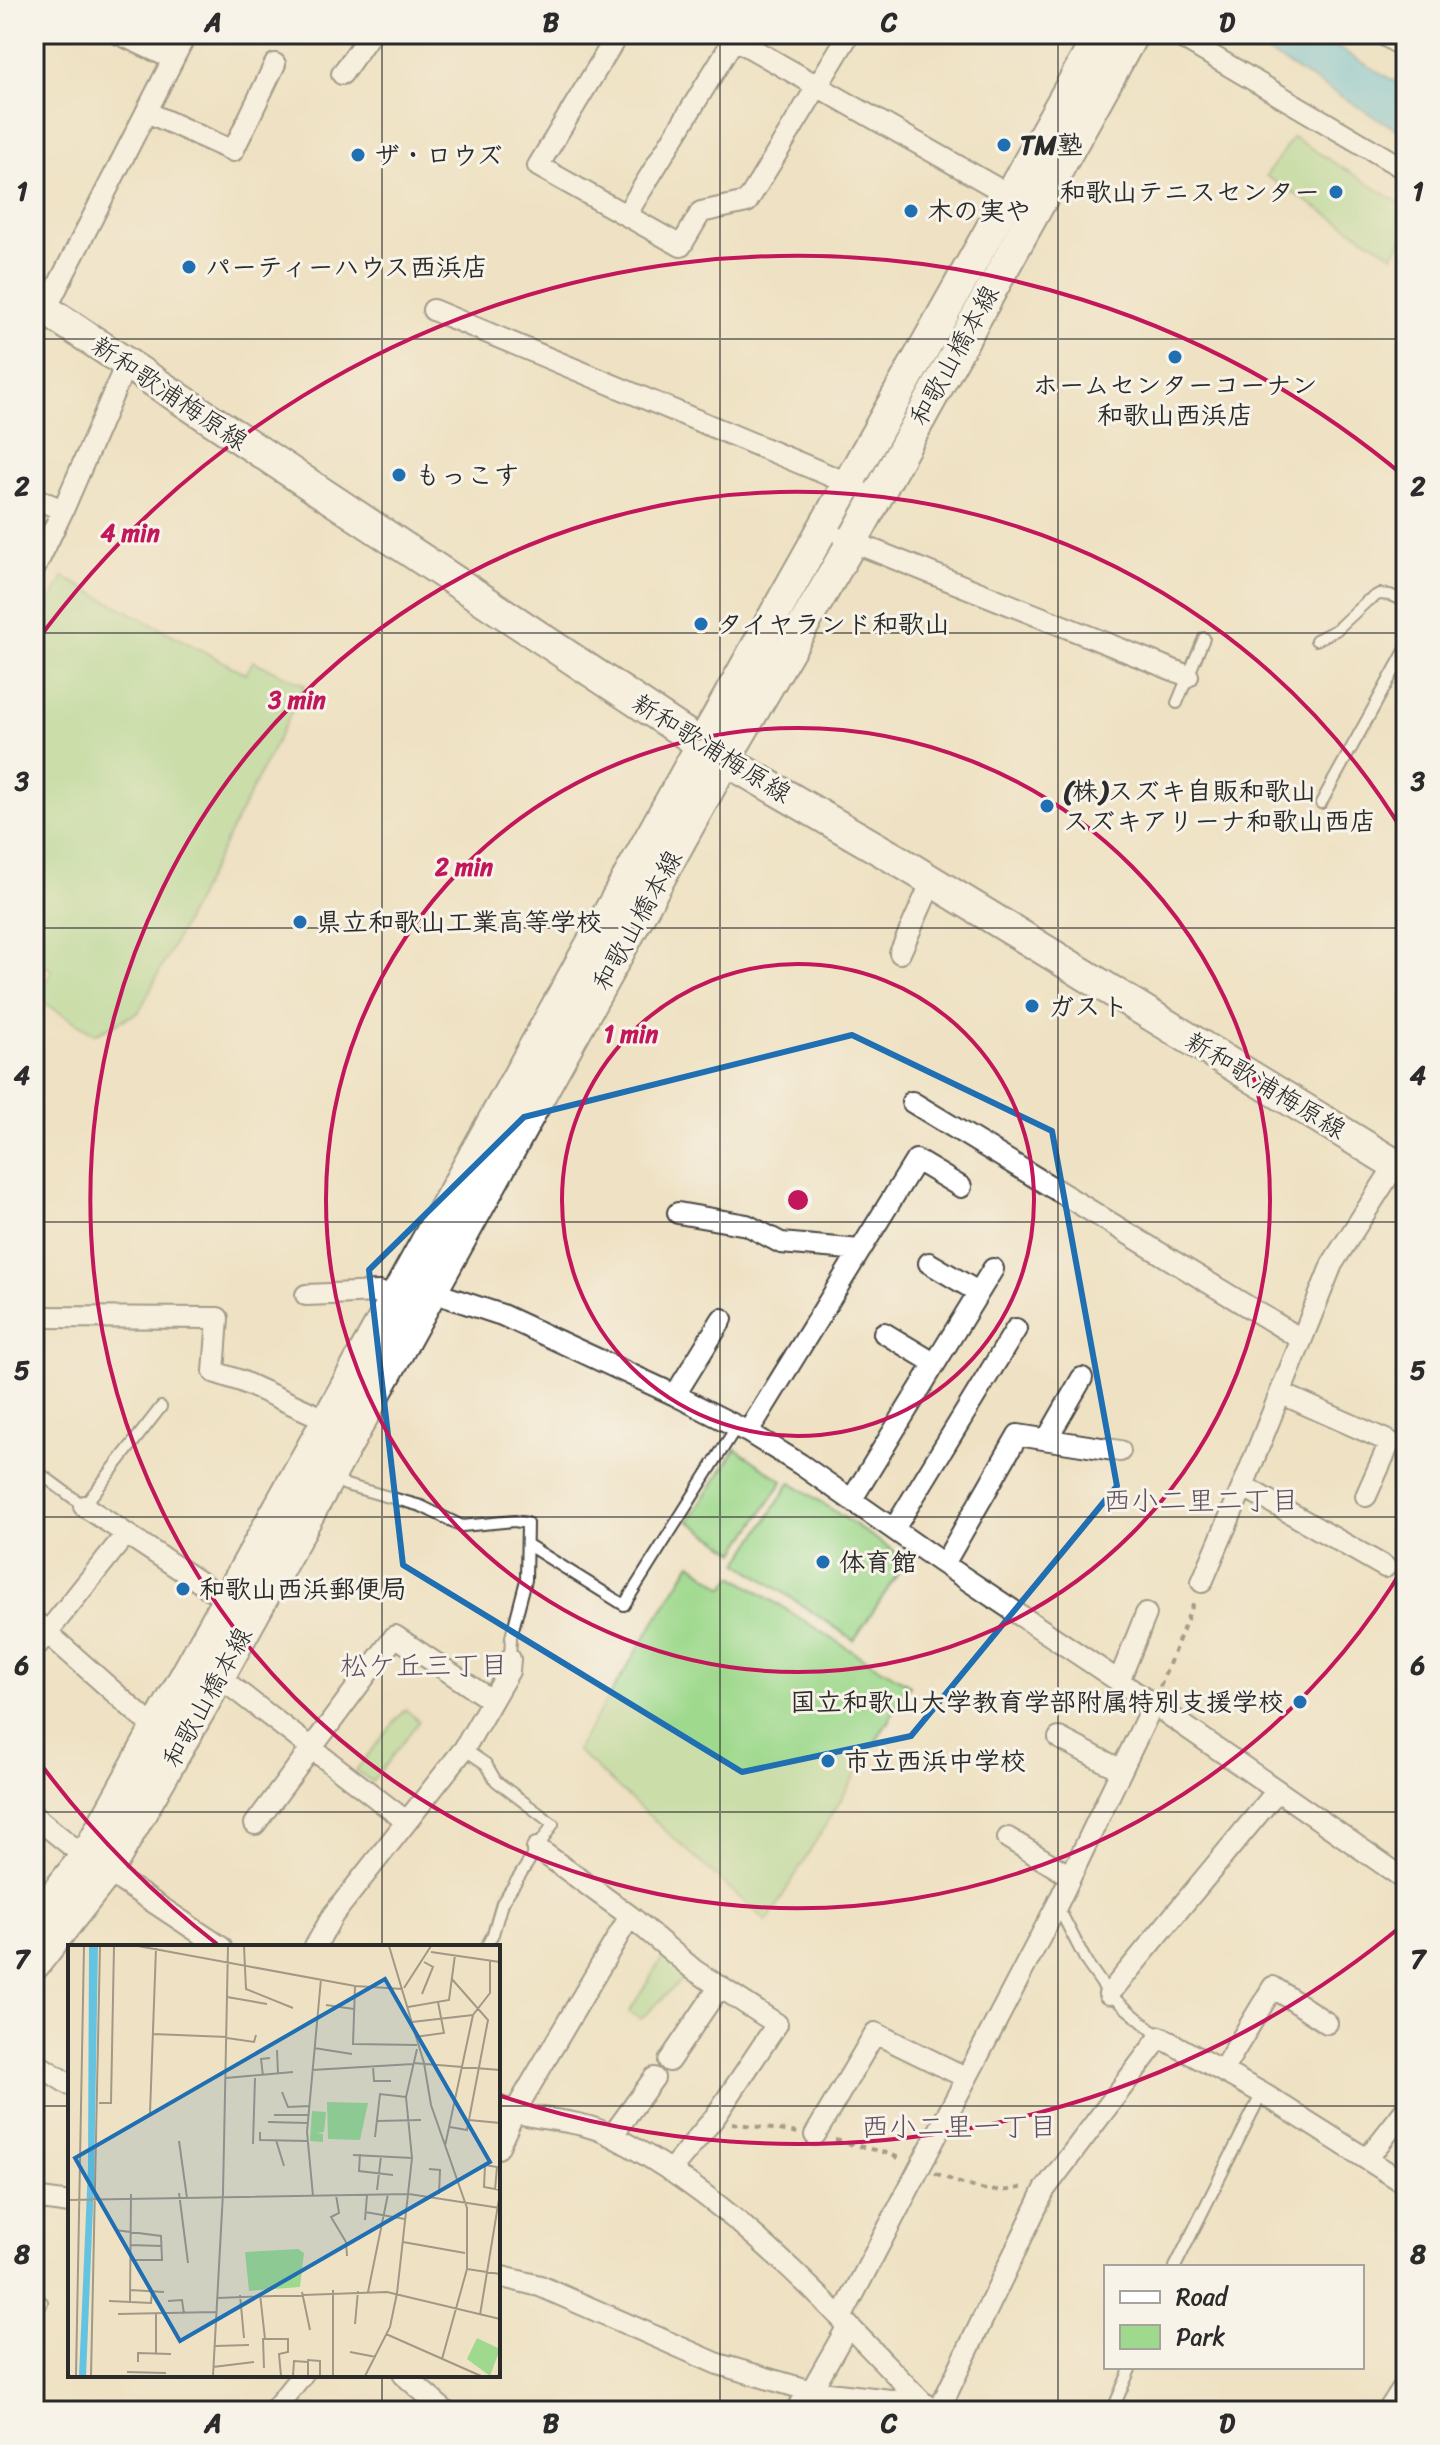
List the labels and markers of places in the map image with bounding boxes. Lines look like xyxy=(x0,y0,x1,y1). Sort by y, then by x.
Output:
place label: TM塾 xyxy=(1020,122,1083,168)
place label: ザ・ロウズ xyxy=(374,132,502,178)
marker: TM塾 xyxy=(995,136,1013,154)
marker: ザ・ロウズ xyxy=(349,146,367,164)
place label: 和歌山テニスセンター xyxy=(1059,169,1320,215)
marker: 和歌山テニスセンター xyxy=(1327,183,1345,201)
place label: 木の実や xyxy=(927,188,1031,234)
marker: 木の実や xyxy=(902,202,920,220)
place label: パーティーハウス西浜店 xyxy=(205,244,488,290)
marker: パーティーハウス西浜店 xyxy=(180,258,198,276)
marker: ホームセンターコーナン 和歌山西浜店 xyxy=(1166,348,1184,366)
place label: ホームセンターコーナン 和歌山西浜店 xyxy=(1033,362,1317,438)
place label: もっこす xyxy=(415,452,520,498)
marker: もっこす xyxy=(390,466,408,484)
place label: タイヤランド和歌山 xyxy=(717,601,950,647)
marker: タイヤランド和歌山 xyxy=(692,615,710,633)
place label: (株)スズキ自販和歌山 スズキアリーナ和歌山西店 xyxy=(1063,768,1376,844)
marker: (株)スズキ自販和歌山 スズキアリーナ和歌山西店 xyxy=(1038,797,1056,815)
place label: 県立和歌山工業高等学校 xyxy=(316,899,602,945)
marker: 県立和歌山工業高等学校 xyxy=(291,913,309,931)
place label: ガスト xyxy=(1048,983,1129,1029)
marker: ガスト xyxy=(1023,997,1041,1015)
centre of rings xyxy=(784,1186,812,1214)
place label: 体育館 xyxy=(839,1539,917,1585)
marker: 体育館 xyxy=(814,1553,832,1571)
place label: 和歌山西浜郵便局 xyxy=(199,1566,407,1612)
marker: 和歌山西浜郵便局 xyxy=(174,1580,192,1598)
place label: 国立和歌山大学教育学部附属特別支援学校 xyxy=(790,1679,1284,1725)
marker: 国立和歌山大学教育学部附属特別支援学校 xyxy=(1291,1693,1309,1711)
place label: 市立西浜中学校 xyxy=(844,1738,1026,1784)
marker: 市立西浜中学校 xyxy=(819,1752,837,1770)

